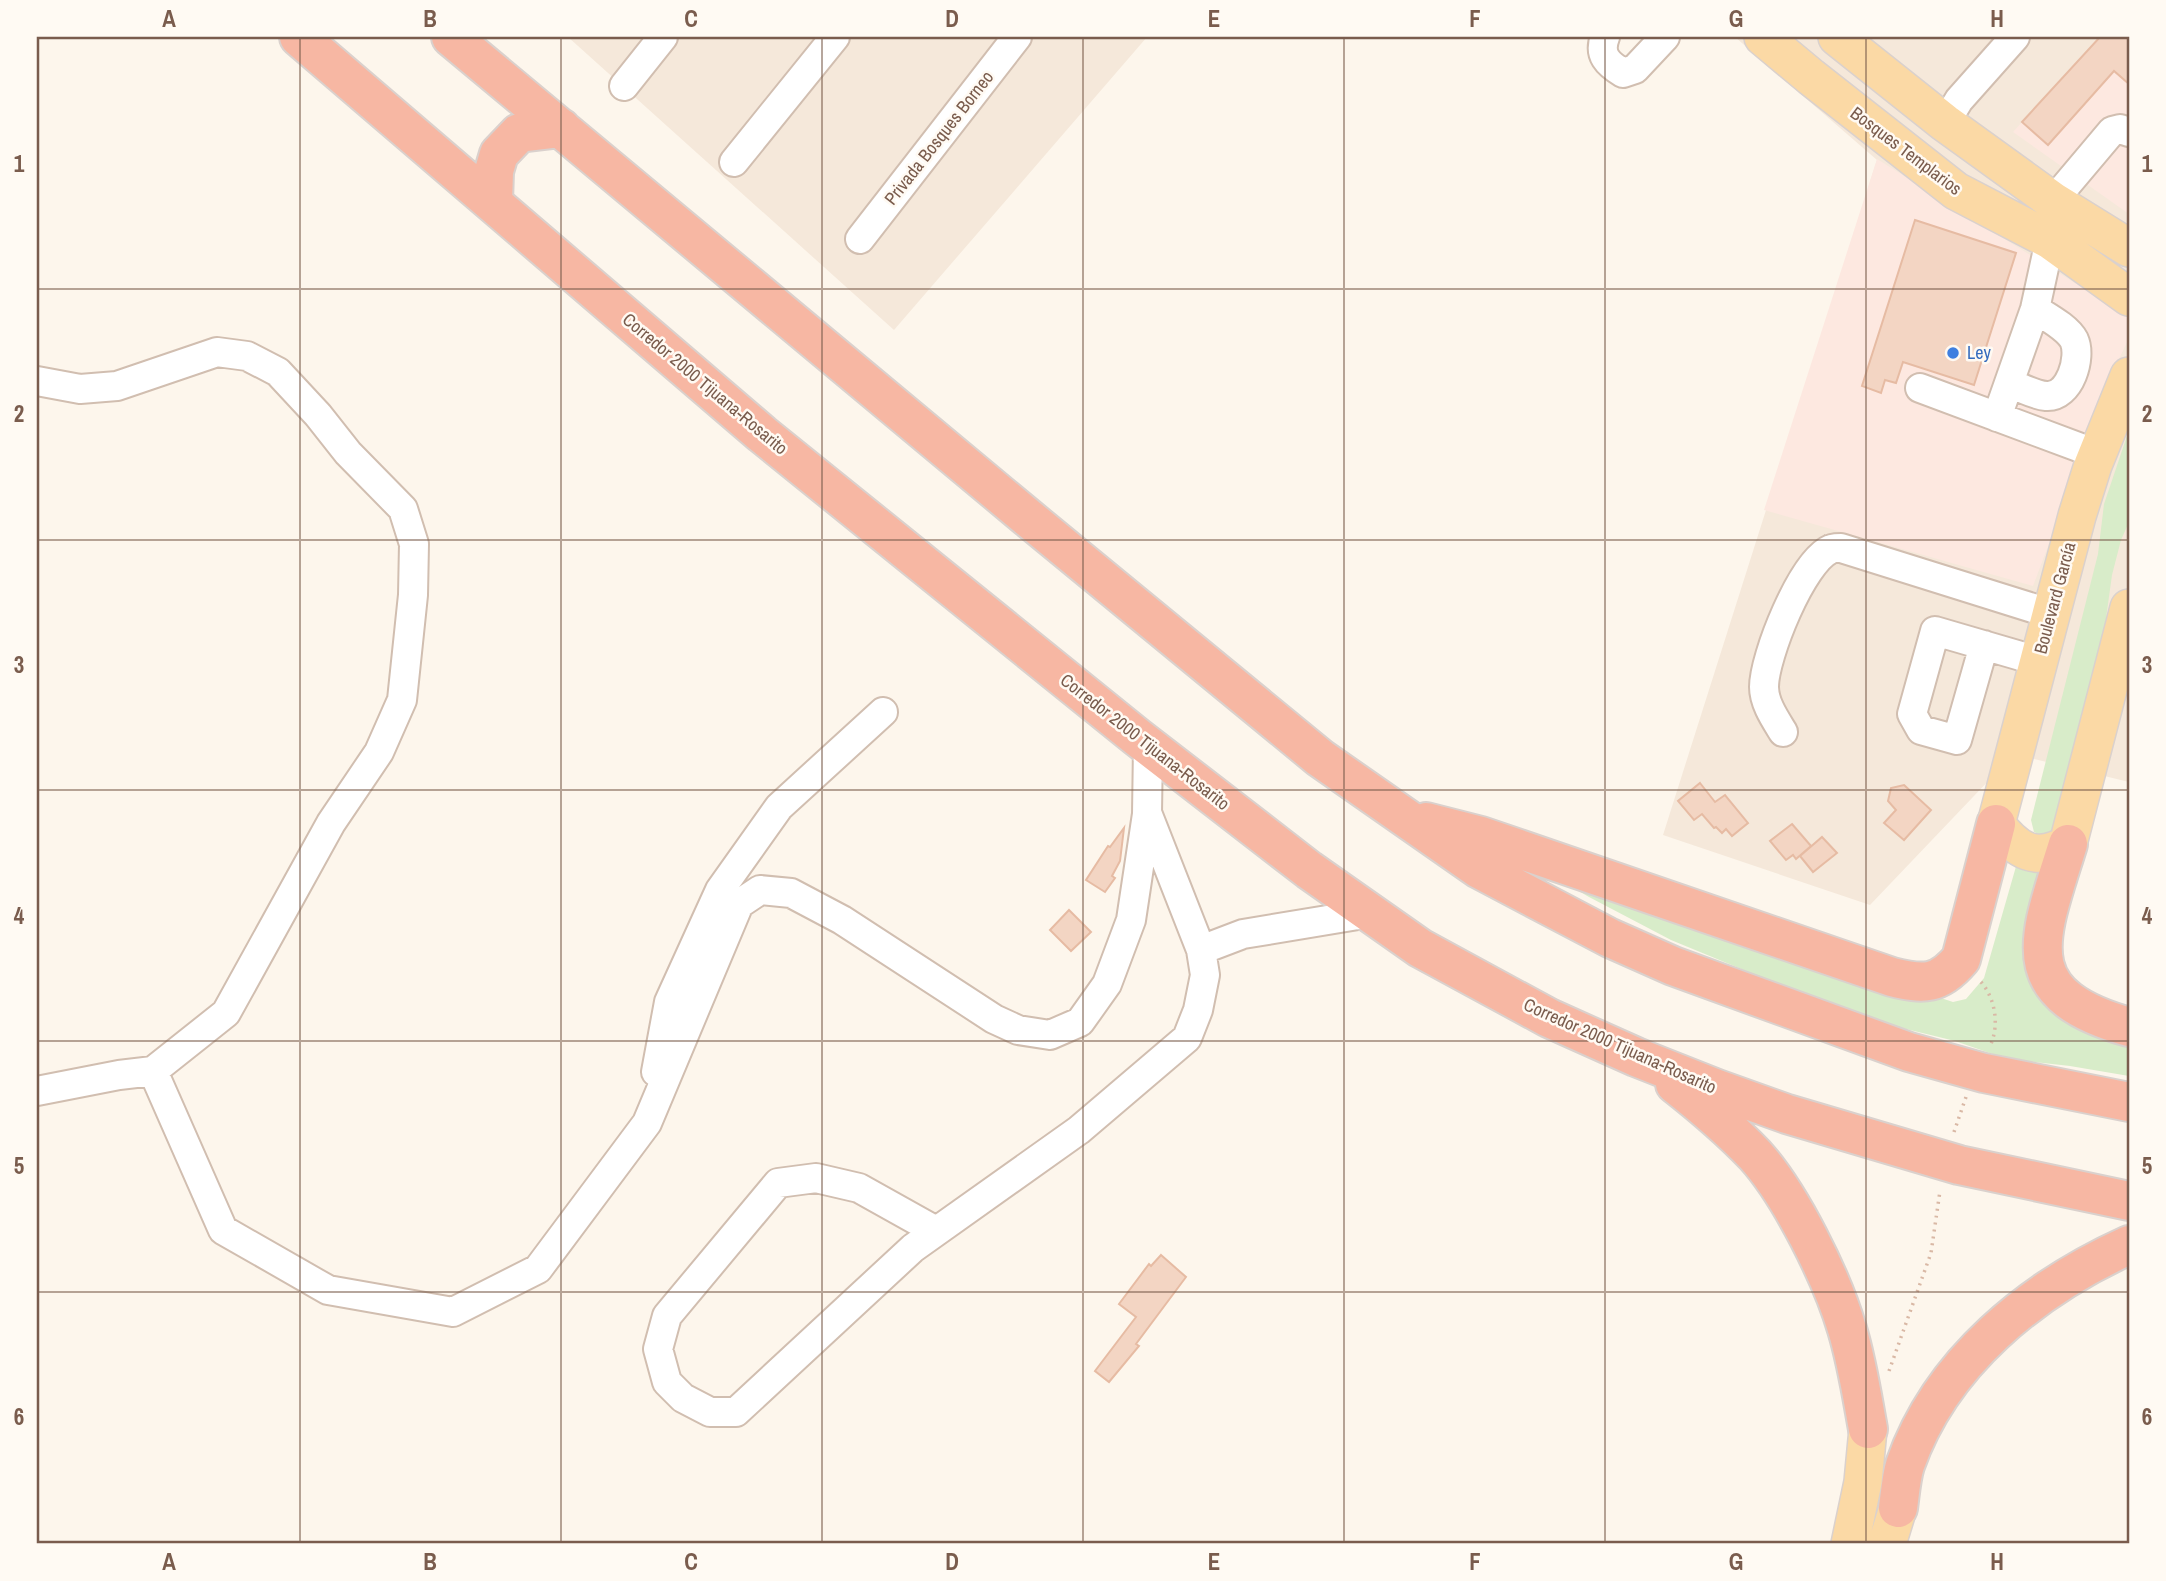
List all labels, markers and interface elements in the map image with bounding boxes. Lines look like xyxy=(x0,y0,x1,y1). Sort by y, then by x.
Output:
text: A xyxy=(162,3,176,34)
text: B xyxy=(423,3,437,34)
text: C xyxy=(684,3,698,34)
text: D xyxy=(945,3,959,34)
text: E xyxy=(1208,3,1220,34)
text: F xyxy=(1469,3,1481,34)
text: G xyxy=(1729,3,1743,34)
text: H xyxy=(1990,3,2004,34)
street label: Privada Bosques Borneo xyxy=(878,65,999,210)
street label: Bosques Templarios xyxy=(1845,100,1967,201)
text: 1 xyxy=(14,148,25,179)
text: 1 xyxy=(2142,148,2153,179)
street label: Corredor 2000 Tijuana-Rosarito xyxy=(617,307,793,460)
place label: Ley xyxy=(1967,340,1991,365)
marker: Ley xyxy=(1945,345,1961,361)
text: 2 xyxy=(14,398,24,429)
text: 2 xyxy=(2142,398,2152,429)
street label: Boulevard García xyxy=(2028,539,2081,657)
text: 3 xyxy=(14,649,24,680)
text: 3 xyxy=(2142,649,2152,680)
street label: Corredor 2000 Tijuana-Rosarito xyxy=(1055,668,1235,816)
text: 4 xyxy=(14,900,25,931)
text: 4 xyxy=(2142,900,2153,931)
street label: Corredor 2000 Tijuana-Rosarito xyxy=(1520,992,1721,1099)
text: 5 xyxy=(14,1150,24,1181)
text: 5 xyxy=(2142,1150,2152,1181)
text: 6 xyxy=(14,1401,24,1432)
text: 6 xyxy=(2142,1401,2152,1432)
text: A xyxy=(162,1546,176,1577)
text: B xyxy=(423,1546,437,1577)
text: C xyxy=(684,1546,698,1577)
text: D xyxy=(945,1546,959,1577)
text: E xyxy=(1208,1546,1220,1577)
text: F xyxy=(1469,1546,1481,1577)
text: G xyxy=(1729,1546,1743,1577)
text: H xyxy=(1990,1546,2004,1577)

